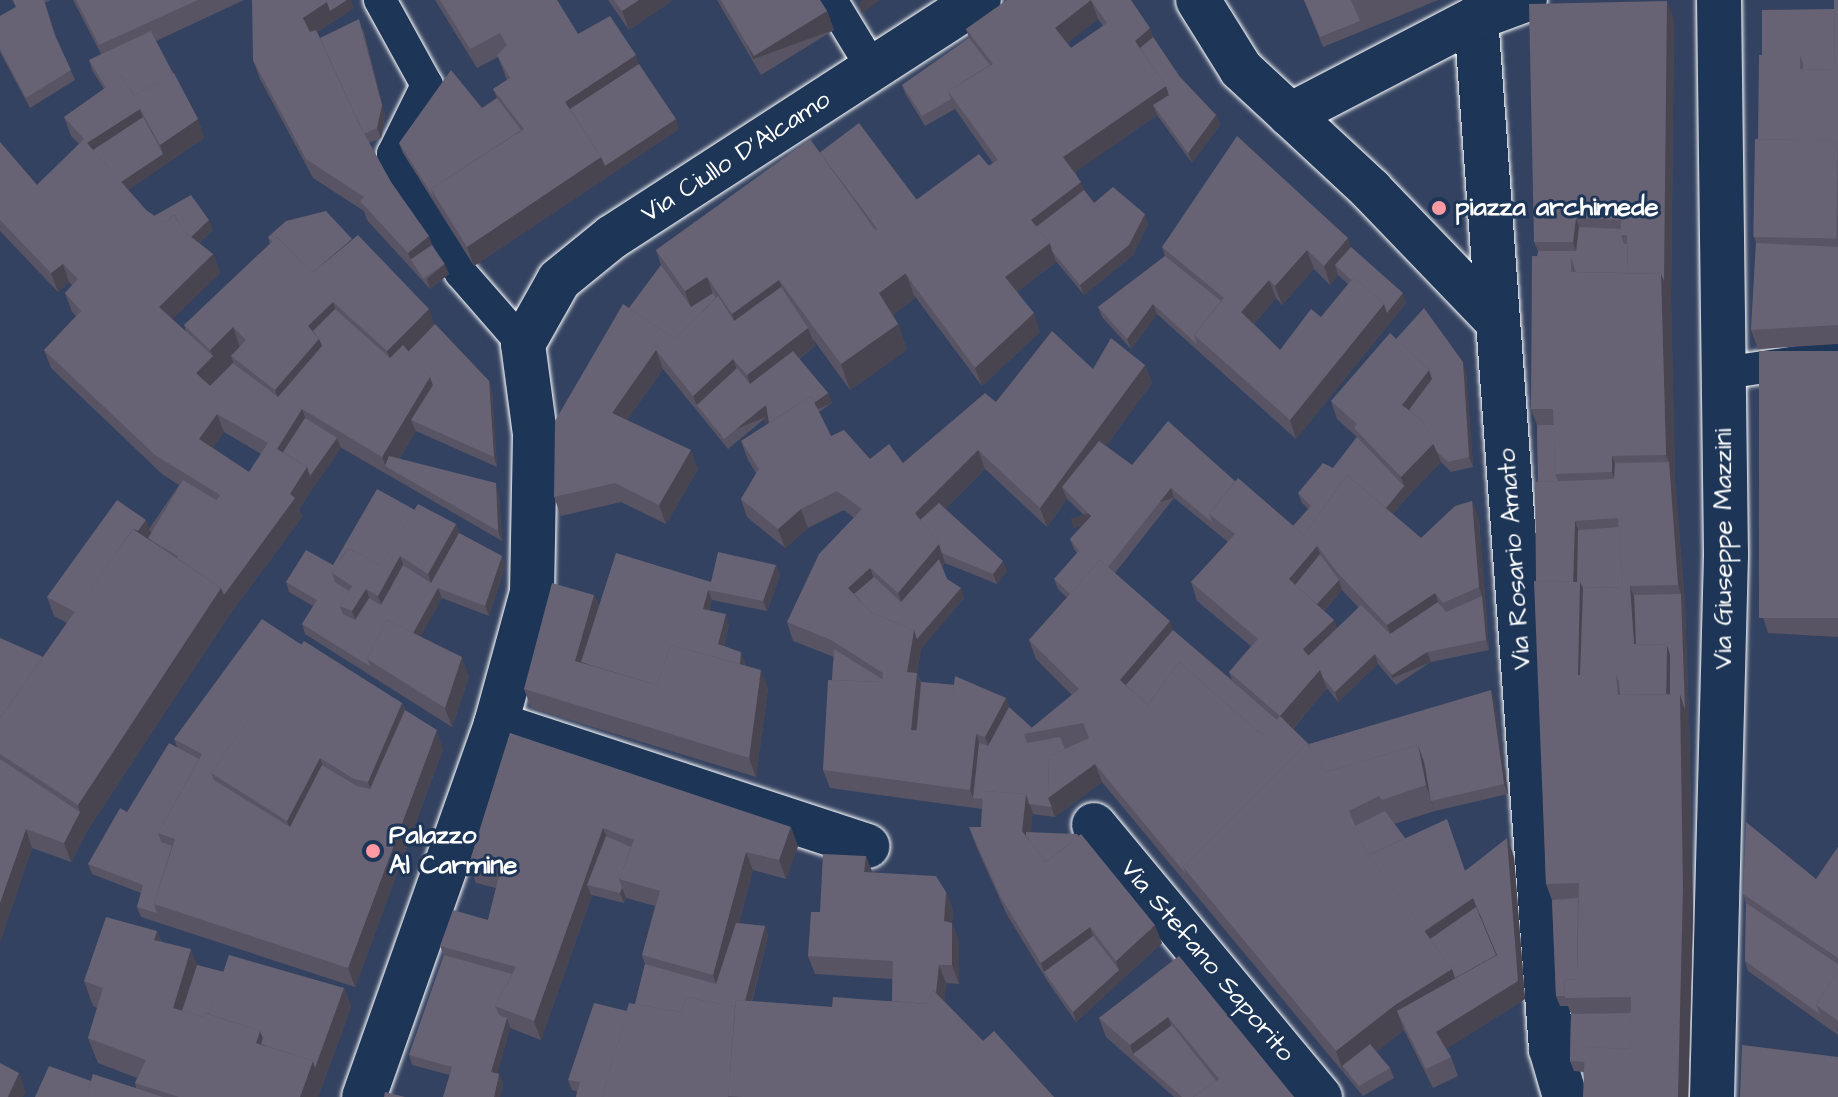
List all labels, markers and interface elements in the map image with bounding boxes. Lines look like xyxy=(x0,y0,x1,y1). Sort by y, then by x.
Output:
street label: Via Ciullo D'Alcamo xyxy=(636,84,836,230)
place label: piazza archimede xyxy=(1455,192,1659,224)
marker: piazza archimede xyxy=(1430,199,1448,217)
street label: Via Giuseppe Mazzini xyxy=(1708,429,1740,669)
street label: Via Rosario Amato xyxy=(1492,447,1538,671)
place label: Palazzo Al Carmine xyxy=(389,820,517,882)
marker: Palazzo Al Carmine xyxy=(364,842,382,860)
street label: Via Stefano Saporito xyxy=(1113,854,1301,1068)

